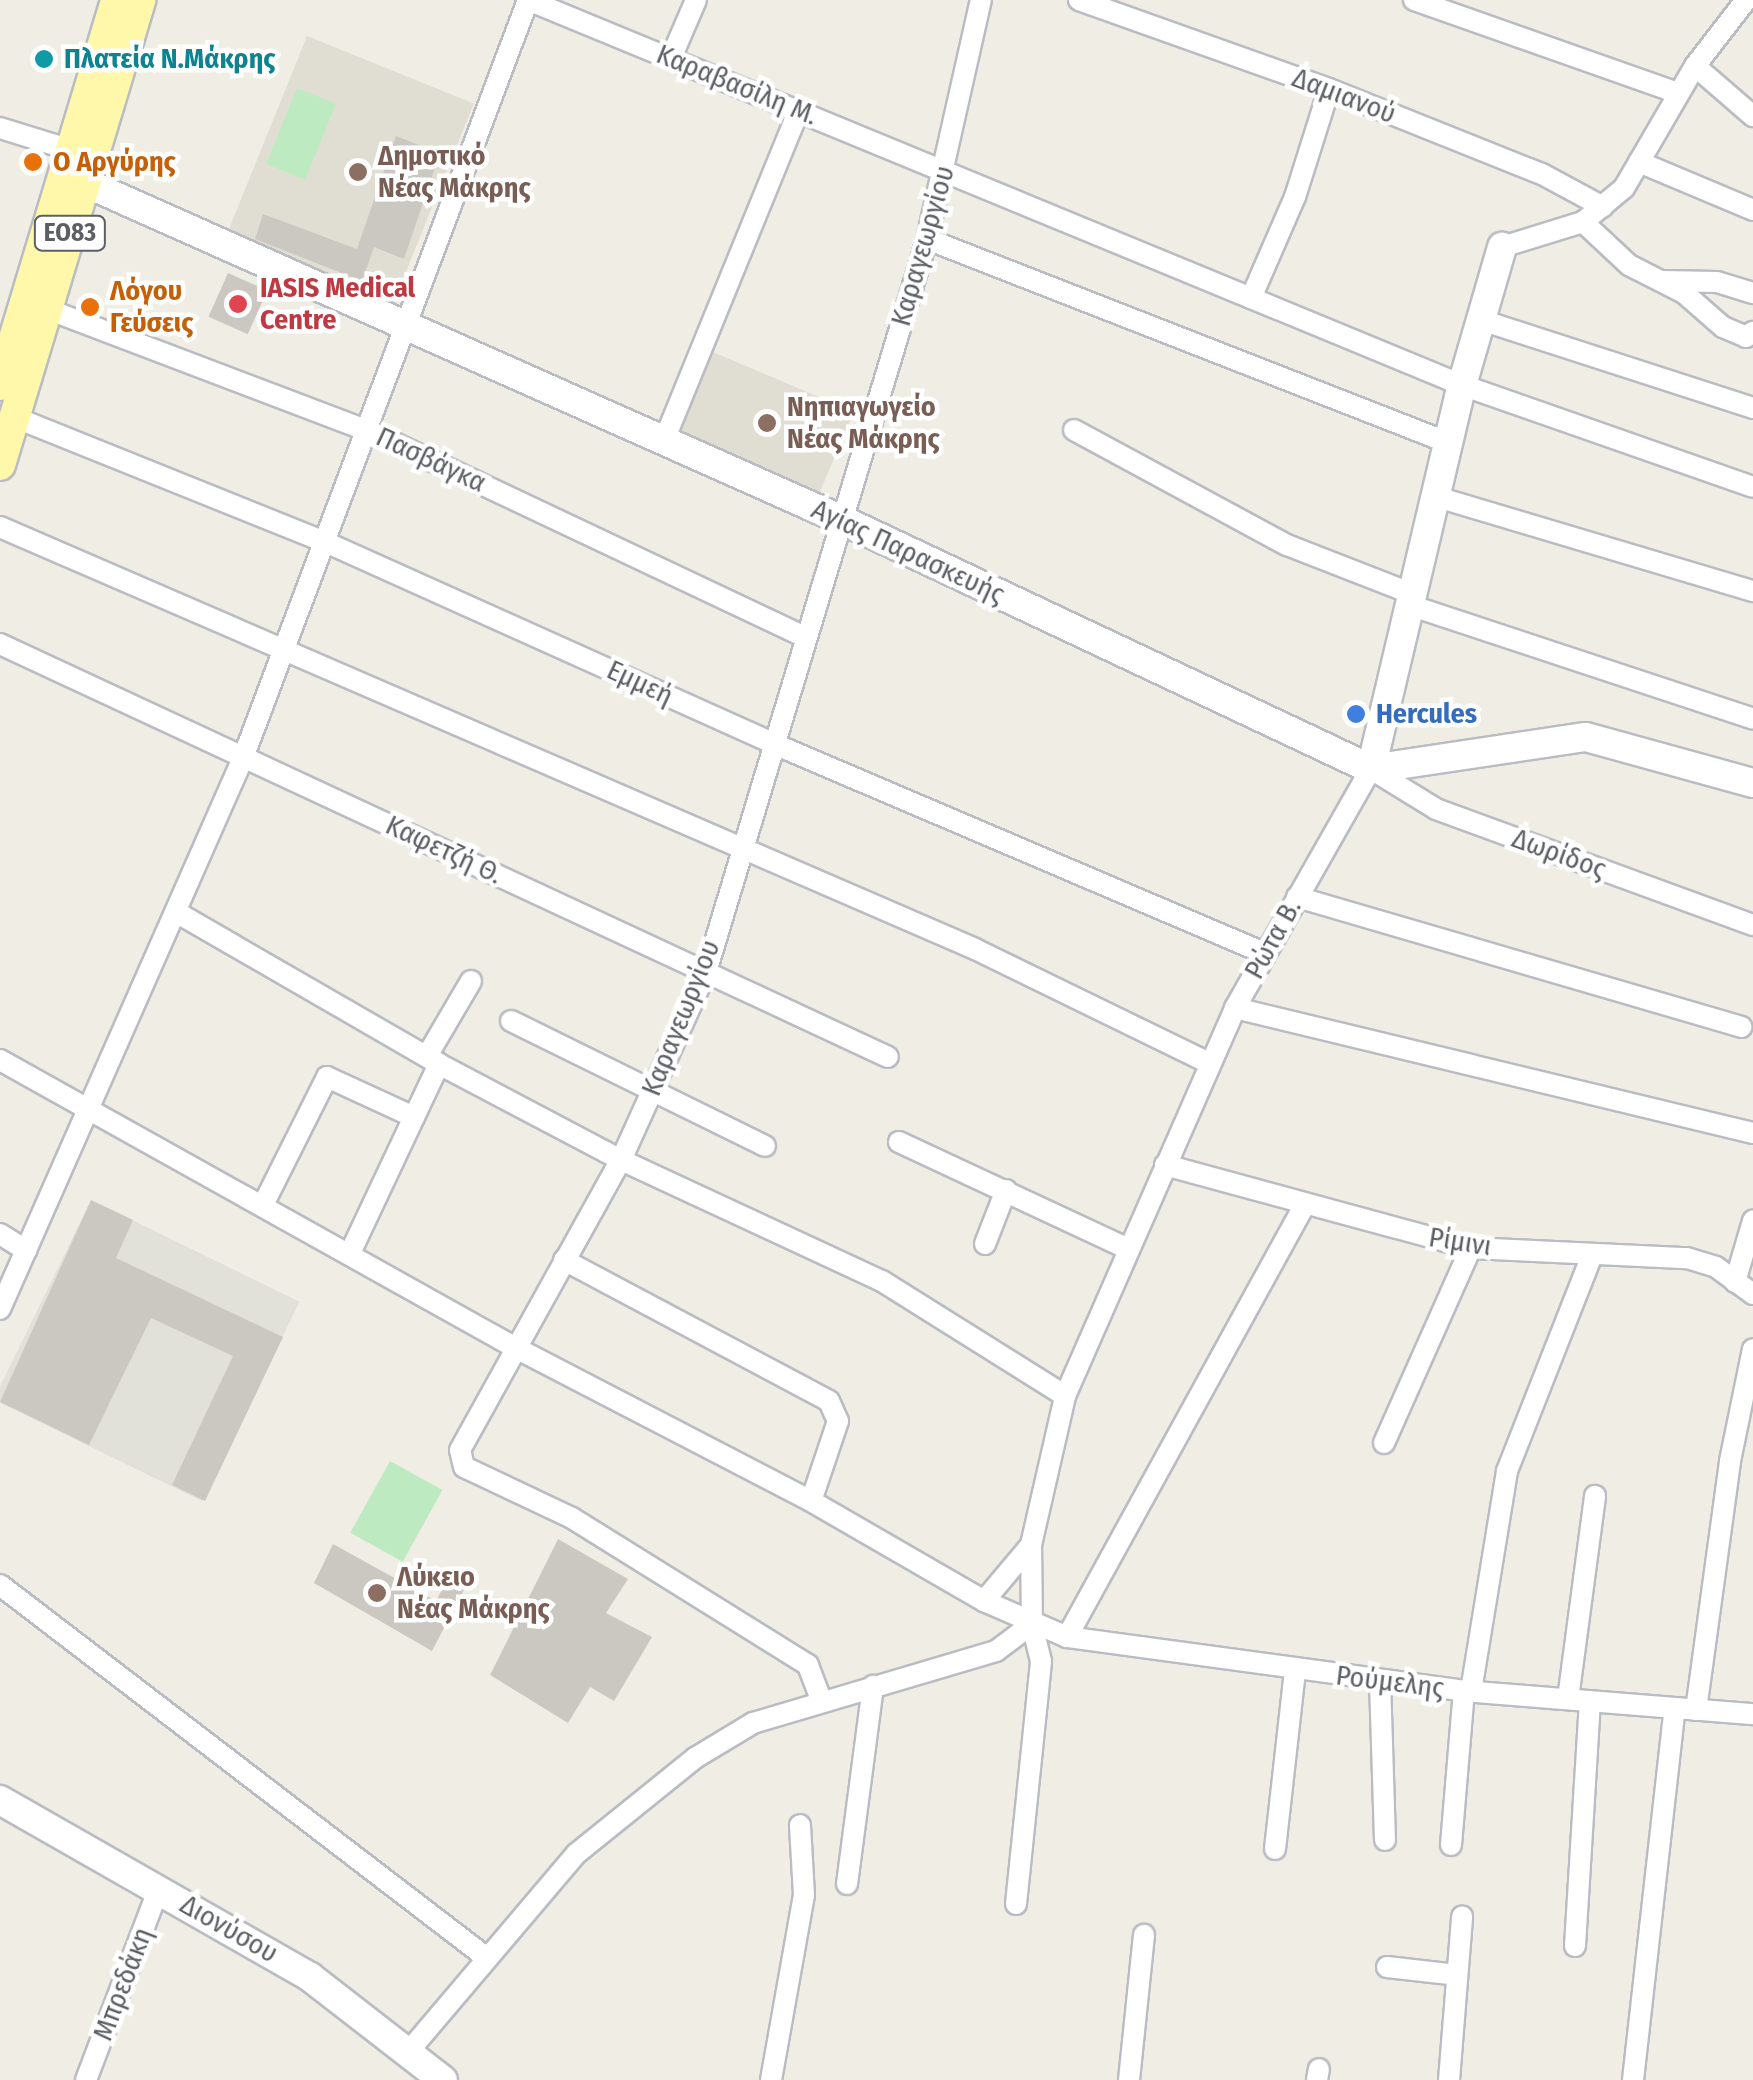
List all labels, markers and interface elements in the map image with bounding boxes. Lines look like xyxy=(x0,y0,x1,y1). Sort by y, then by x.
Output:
street label: Καραβασίλη Μ. xyxy=(652,37,822,133)
place label: Πλατεία Ν.Μάκρης xyxy=(64,42,275,76)
marker: Πλατεία Ν.Μάκρης xyxy=(33,48,55,70)
street label: Δαμιανού xyxy=(1287,61,1401,131)
place label: Δημοτικό Νέας Μάκρης xyxy=(378,139,531,205)
place label: Ο Αργύρης xyxy=(53,145,176,179)
marker: Ο Αργύρης xyxy=(22,151,44,173)
marker: Δημοτικό Νέας Μάκρης xyxy=(347,161,369,183)
street label: Καραγεωργίου xyxy=(884,162,962,330)
road number: ΕΟ83 xyxy=(32,213,108,253)
place label: IASIS Medical Centre xyxy=(260,271,415,337)
place label: Λόγου Γεύσεις xyxy=(110,274,193,340)
marker: IASIS Medical Centre xyxy=(225,291,251,317)
marker: Λόγου Γεύσεις xyxy=(79,296,101,318)
place label: Νηπιαγωγείο Νέας Μάκρης xyxy=(787,390,940,456)
marker: Νηπιαγωγείο Νέας Μάκρης xyxy=(756,412,778,434)
street label: Πασβάγκα xyxy=(371,420,491,500)
street label: Αγίας Παρασκευής xyxy=(806,493,1010,611)
street label: Εμμεή xyxy=(602,653,678,713)
place label: Hercules xyxy=(1376,697,1477,731)
marker: Hercules xyxy=(1345,703,1367,725)
street label: Καφετζή Θ. xyxy=(380,808,508,892)
street label: Δωρίδος xyxy=(1507,822,1611,886)
street label: Ρώτα Β. xyxy=(1237,893,1309,985)
street label: Καραγεωργίου xyxy=(635,935,727,1101)
street label: Ρίμινι xyxy=(1426,1221,1494,1263)
place label: Λύκειο Νέας Μάκρης xyxy=(397,1560,550,1626)
marker: Λύκειο Νέας Μάκρης xyxy=(366,1582,388,1604)
street label: Ρούμελης xyxy=(1334,1659,1446,1705)
street label: Διονύσου xyxy=(174,1888,284,1970)
street label: Μπρεδάκη xyxy=(86,1923,160,2045)

